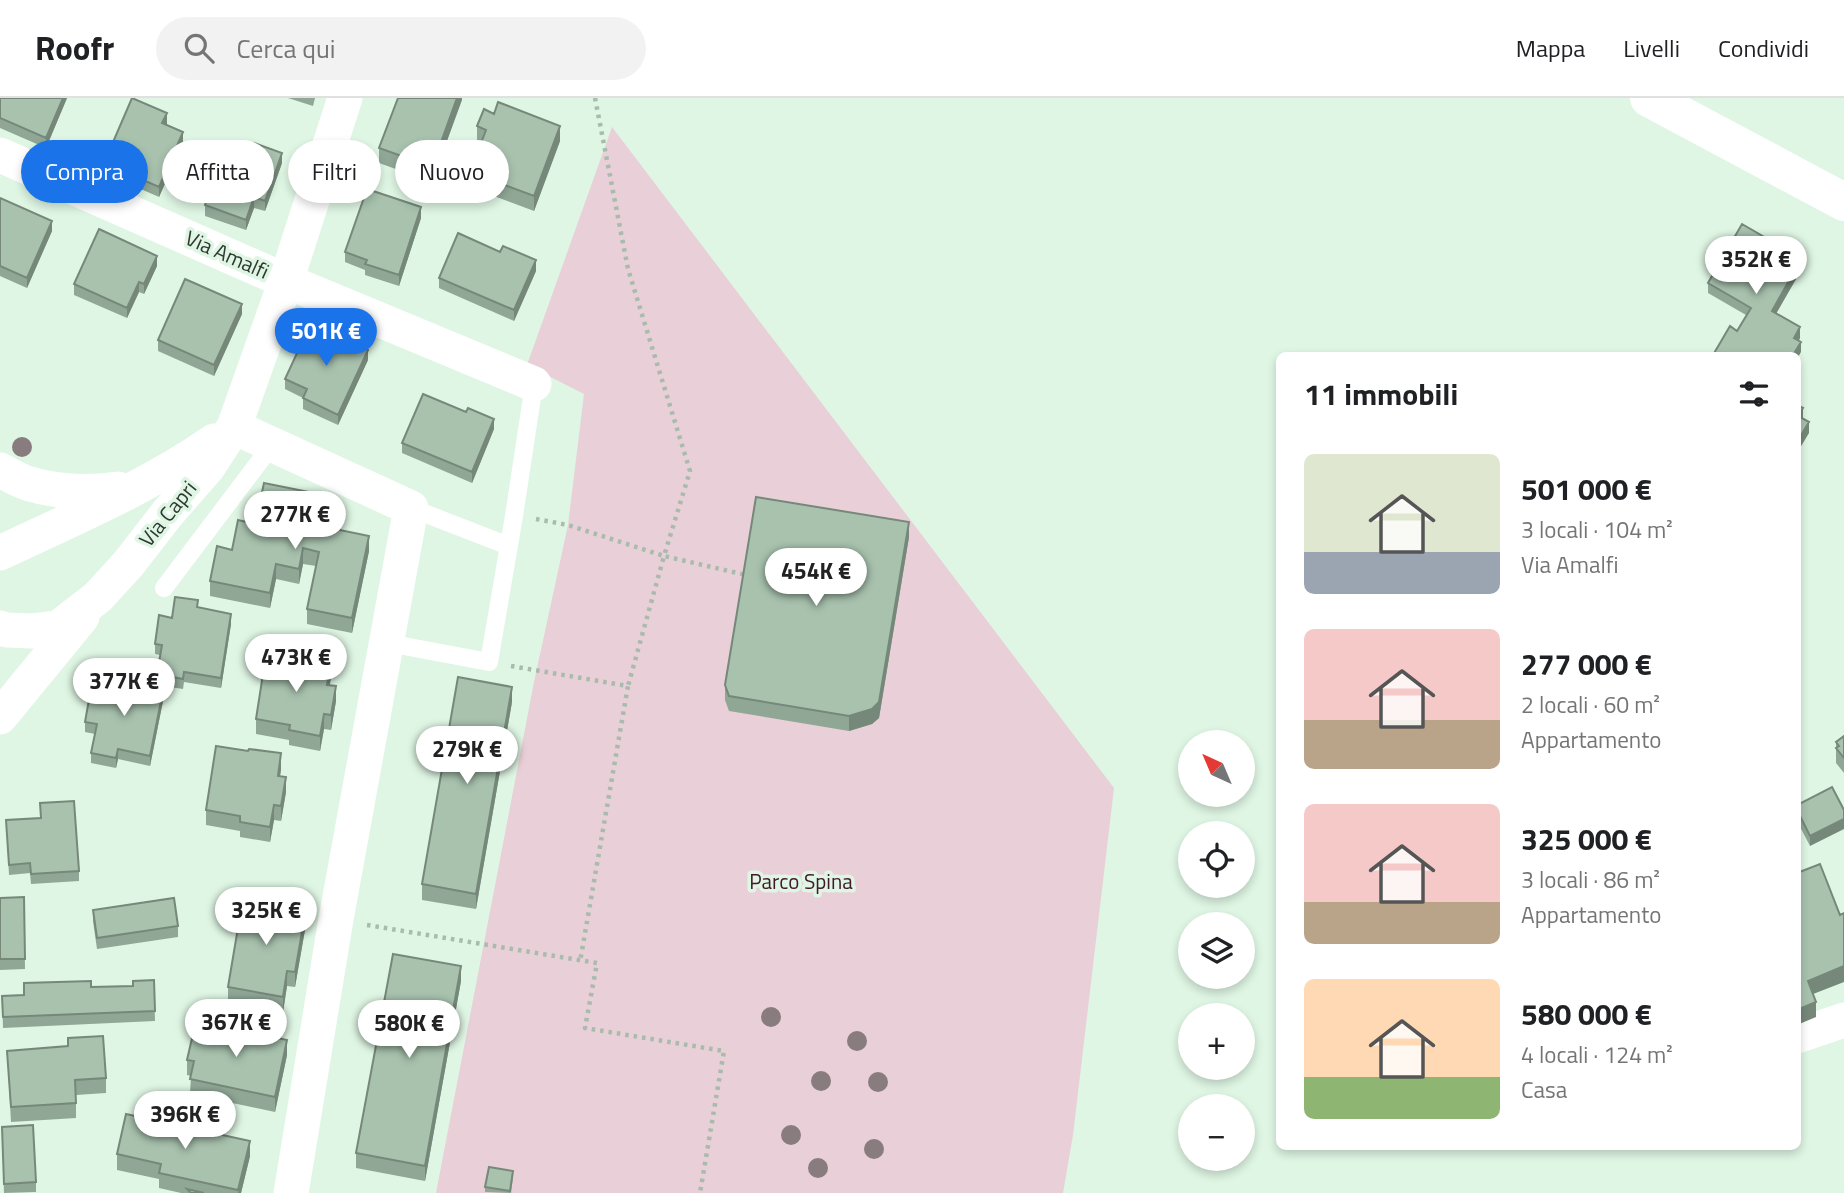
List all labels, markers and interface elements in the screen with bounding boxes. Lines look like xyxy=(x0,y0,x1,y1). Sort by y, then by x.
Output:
search box xyxy=(156,17,646,80)
text: Roofr xyxy=(35,23,114,73)
icon: search xyxy=(180,29,218,67)
text: Cerca qui xyxy=(236,29,335,68)
text: Mappa xyxy=(1516,30,1585,66)
text: Livelli xyxy=(1623,30,1680,66)
text: Condividi xyxy=(1718,30,1809,66)
chip: Compra xyxy=(21,140,148,203)
chip: Affitta xyxy=(162,140,274,203)
chip: Filtri xyxy=(288,140,381,203)
chip: Nuovo xyxy=(395,140,509,203)
street label: Via Amalfi xyxy=(180,221,275,287)
pin: 352K € xyxy=(1699,236,1813,296)
text: 352K € xyxy=(1721,241,1791,276)
pin: 501K € xyxy=(269,308,383,368)
text: 501K € xyxy=(291,313,361,348)
text: 11 immobili xyxy=(1304,371,1458,417)
icon: filters xyxy=(1735,375,1773,413)
text: 501 000 € xyxy=(1521,466,1652,512)
street label: Via Capri xyxy=(131,473,204,553)
icon: home xyxy=(1360,482,1444,566)
pin: 277K € xyxy=(238,491,352,551)
text: 277K € xyxy=(260,496,330,531)
text: 3 locali · 104 m² xyxy=(1521,512,1673,547)
text: Via Amalfi xyxy=(1521,547,1618,582)
pin: 454K € xyxy=(759,548,873,608)
text: 454K € xyxy=(781,553,851,588)
pin: 473K € xyxy=(239,634,353,694)
text: 473K € xyxy=(261,639,331,674)
text: 277 000 € xyxy=(1521,641,1652,687)
icon: home xyxy=(1360,657,1444,741)
pin: 377K € xyxy=(67,658,181,718)
text: 377K € xyxy=(89,663,159,698)
text: 2 locali · 60 m² xyxy=(1521,687,1660,722)
text: Appartamento xyxy=(1521,722,1661,757)
pin: 279K € xyxy=(410,726,524,786)
north arrow xyxy=(1178,730,1255,807)
map controls xyxy=(1178,730,1255,1171)
text: 279K € xyxy=(432,731,502,766)
text: 325 000 € xyxy=(1521,816,1652,862)
button: locate xyxy=(1178,821,1255,898)
icon: home xyxy=(1360,832,1444,916)
text: 3 locali · 86 m² xyxy=(1521,862,1660,897)
park label: Parco Spina xyxy=(749,865,853,897)
pin: 325K € xyxy=(209,888,323,947)
text: 325K € xyxy=(231,892,301,927)
text: Appartamento xyxy=(1521,897,1661,932)
button: layers xyxy=(1178,912,1255,989)
text: 580 000 € xyxy=(1521,991,1652,1037)
pin: 367K € xyxy=(179,1000,293,1059)
pin: 580K € xyxy=(352,1000,466,1060)
button: + xyxy=(1178,1003,1255,1080)
text: 367K € xyxy=(201,1004,271,1039)
text: 580K € xyxy=(374,1005,444,1040)
icon: home xyxy=(1360,1007,1444,1091)
text: 4 locali · 124 m² xyxy=(1521,1037,1673,1072)
text: Casa xyxy=(1521,1072,1567,1107)
pin: 396K € xyxy=(128,1091,242,1151)
button: − xyxy=(1178,1094,1255,1171)
text: 396K € xyxy=(150,1096,220,1131)

